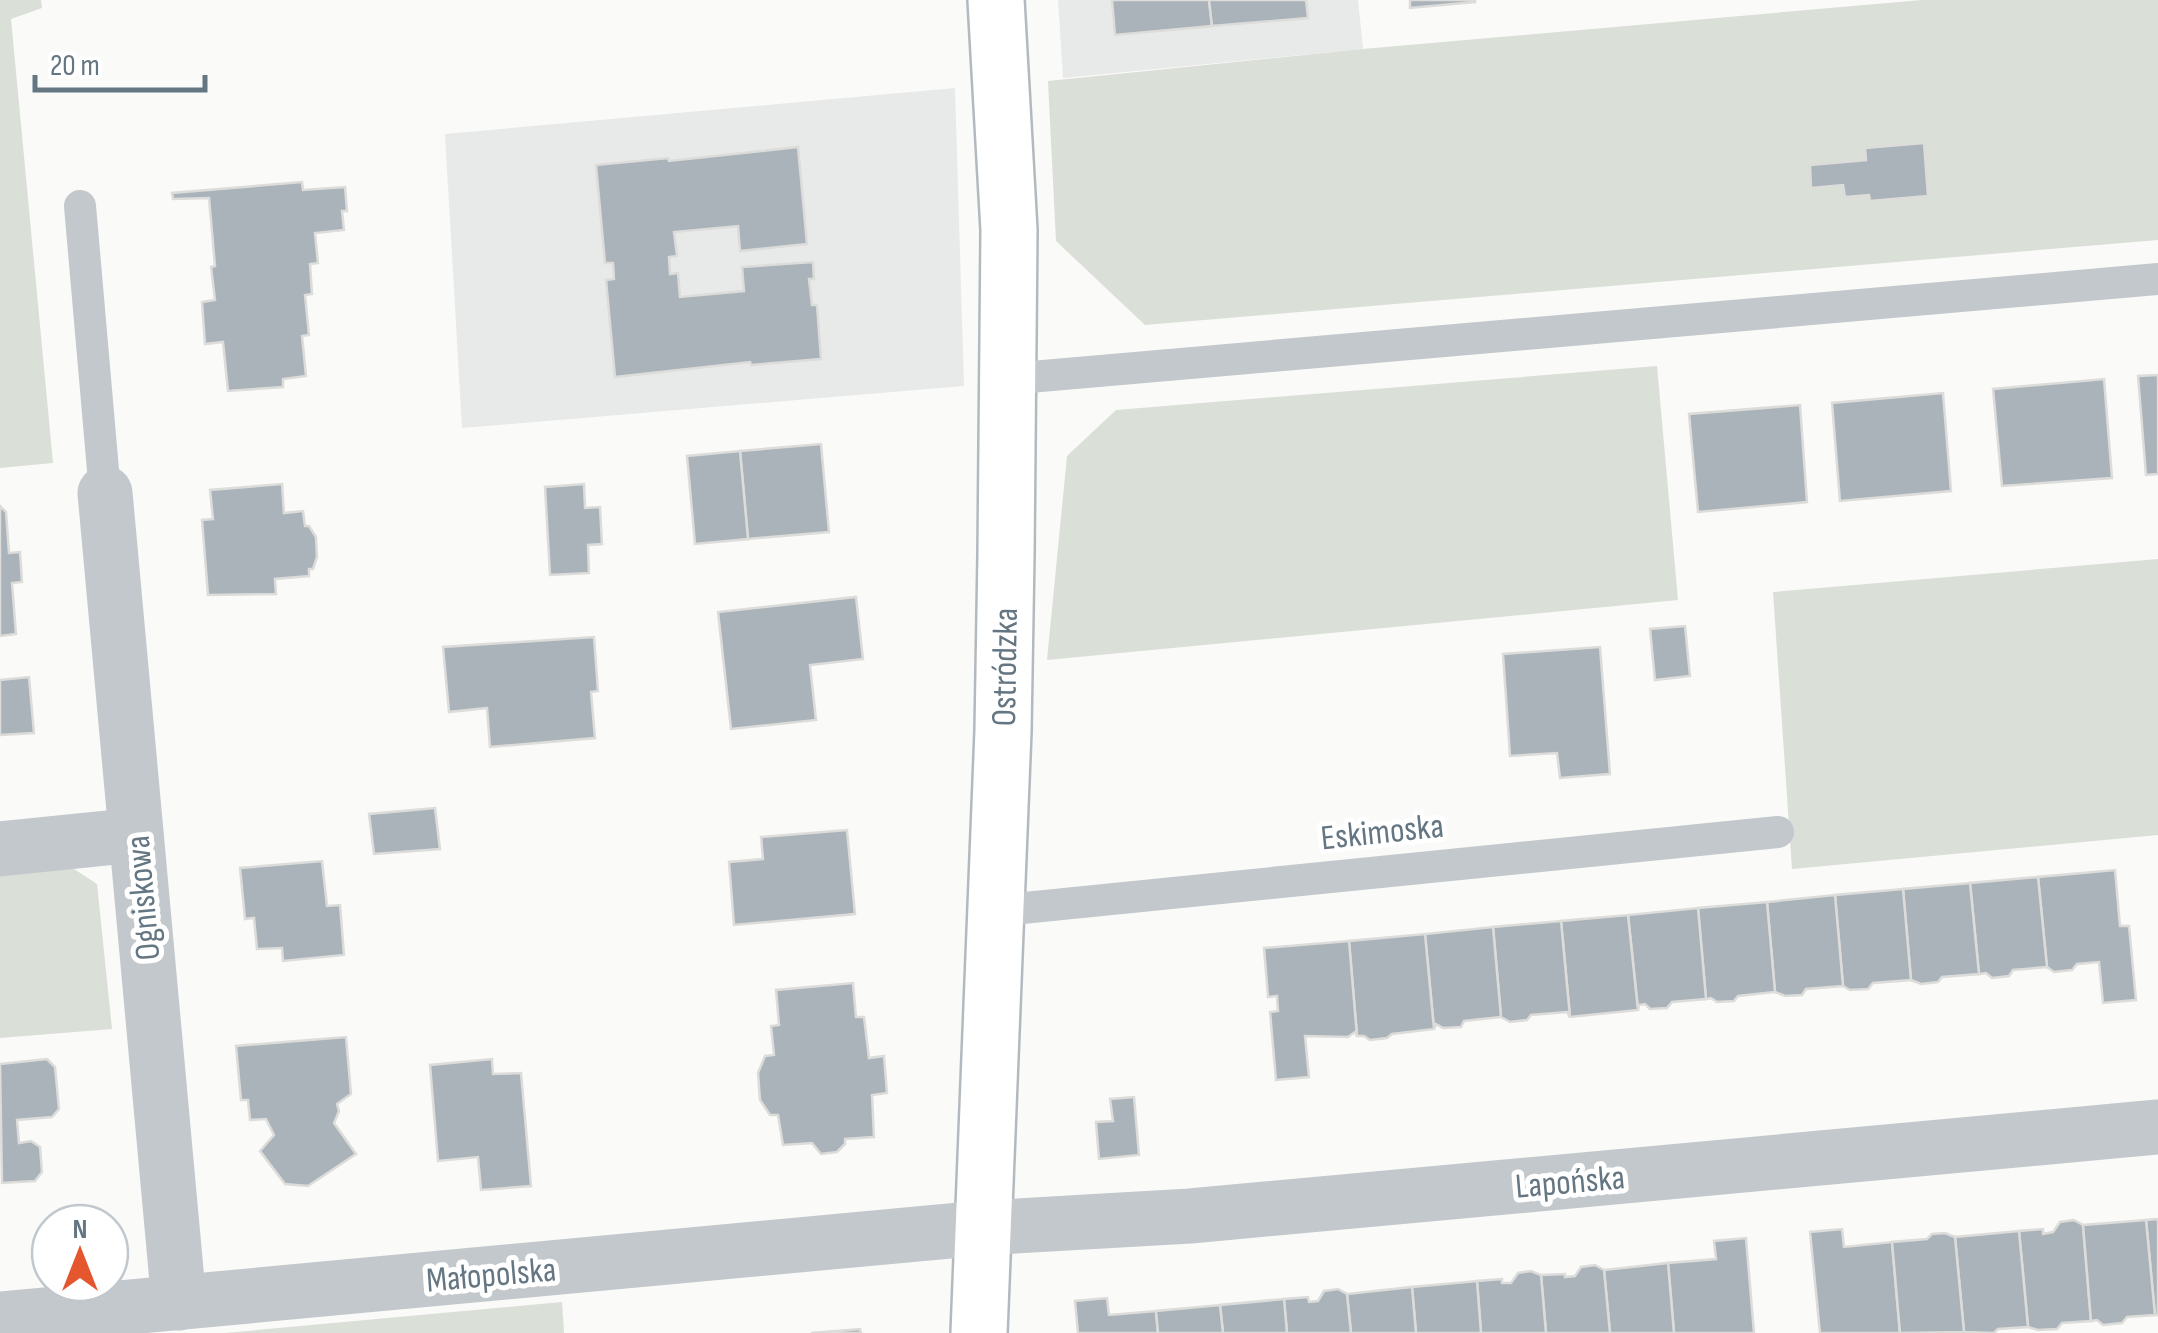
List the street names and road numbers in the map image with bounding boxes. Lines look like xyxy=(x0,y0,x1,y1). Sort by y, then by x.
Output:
street label: Ostródzka xyxy=(983,607,1028,727)
street label: Eskimoska xyxy=(1319,805,1446,860)
street label: Ogniskowa xyxy=(117,834,170,962)
street label: Lapońska xyxy=(1514,1156,1627,1209)
street label: Małopolska xyxy=(424,1248,558,1303)

